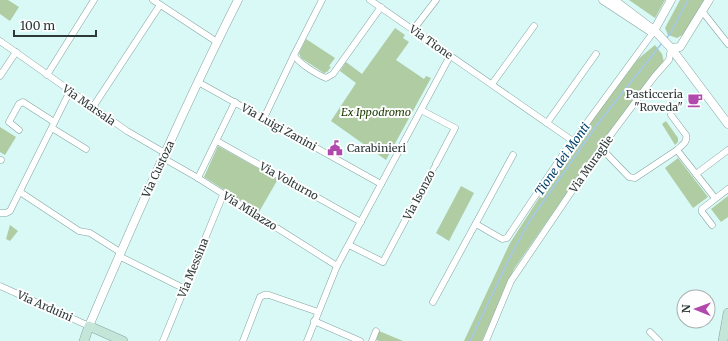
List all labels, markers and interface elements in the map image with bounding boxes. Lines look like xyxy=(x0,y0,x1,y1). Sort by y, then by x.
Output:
scale bar xyxy=(14,12,96,38)
text: 100 m xyxy=(20,18,55,33)
street label: Via Tione xyxy=(406,21,456,62)
street label: Via Marsala xyxy=(59,81,118,129)
place label: Pasticceria "Roveda" xyxy=(626,87,683,114)
cafe icon: Pasticceria "Roveda" xyxy=(686,91,704,109)
street label: Via Luigi Zanini xyxy=(238,100,320,154)
park label: Ex Ippodromo xyxy=(341,105,411,119)
water label: Tione dei Monti xyxy=(531,119,593,198)
street label: Via Muraglie xyxy=(566,132,616,196)
street label: Via Custoza xyxy=(138,138,177,201)
public building icon: Carabinieri xyxy=(326,139,344,157)
place label: Carabinieri xyxy=(347,141,406,155)
street label: Via Volturno xyxy=(256,159,321,203)
street label: Via Isonzo xyxy=(400,167,438,223)
street label: Via Milazzo xyxy=(219,188,280,234)
street label: Via Messina xyxy=(174,236,211,301)
street label: Via Arduini xyxy=(14,287,75,325)
north arrow xyxy=(676,289,716,329)
text: N xyxy=(679,304,693,313)

